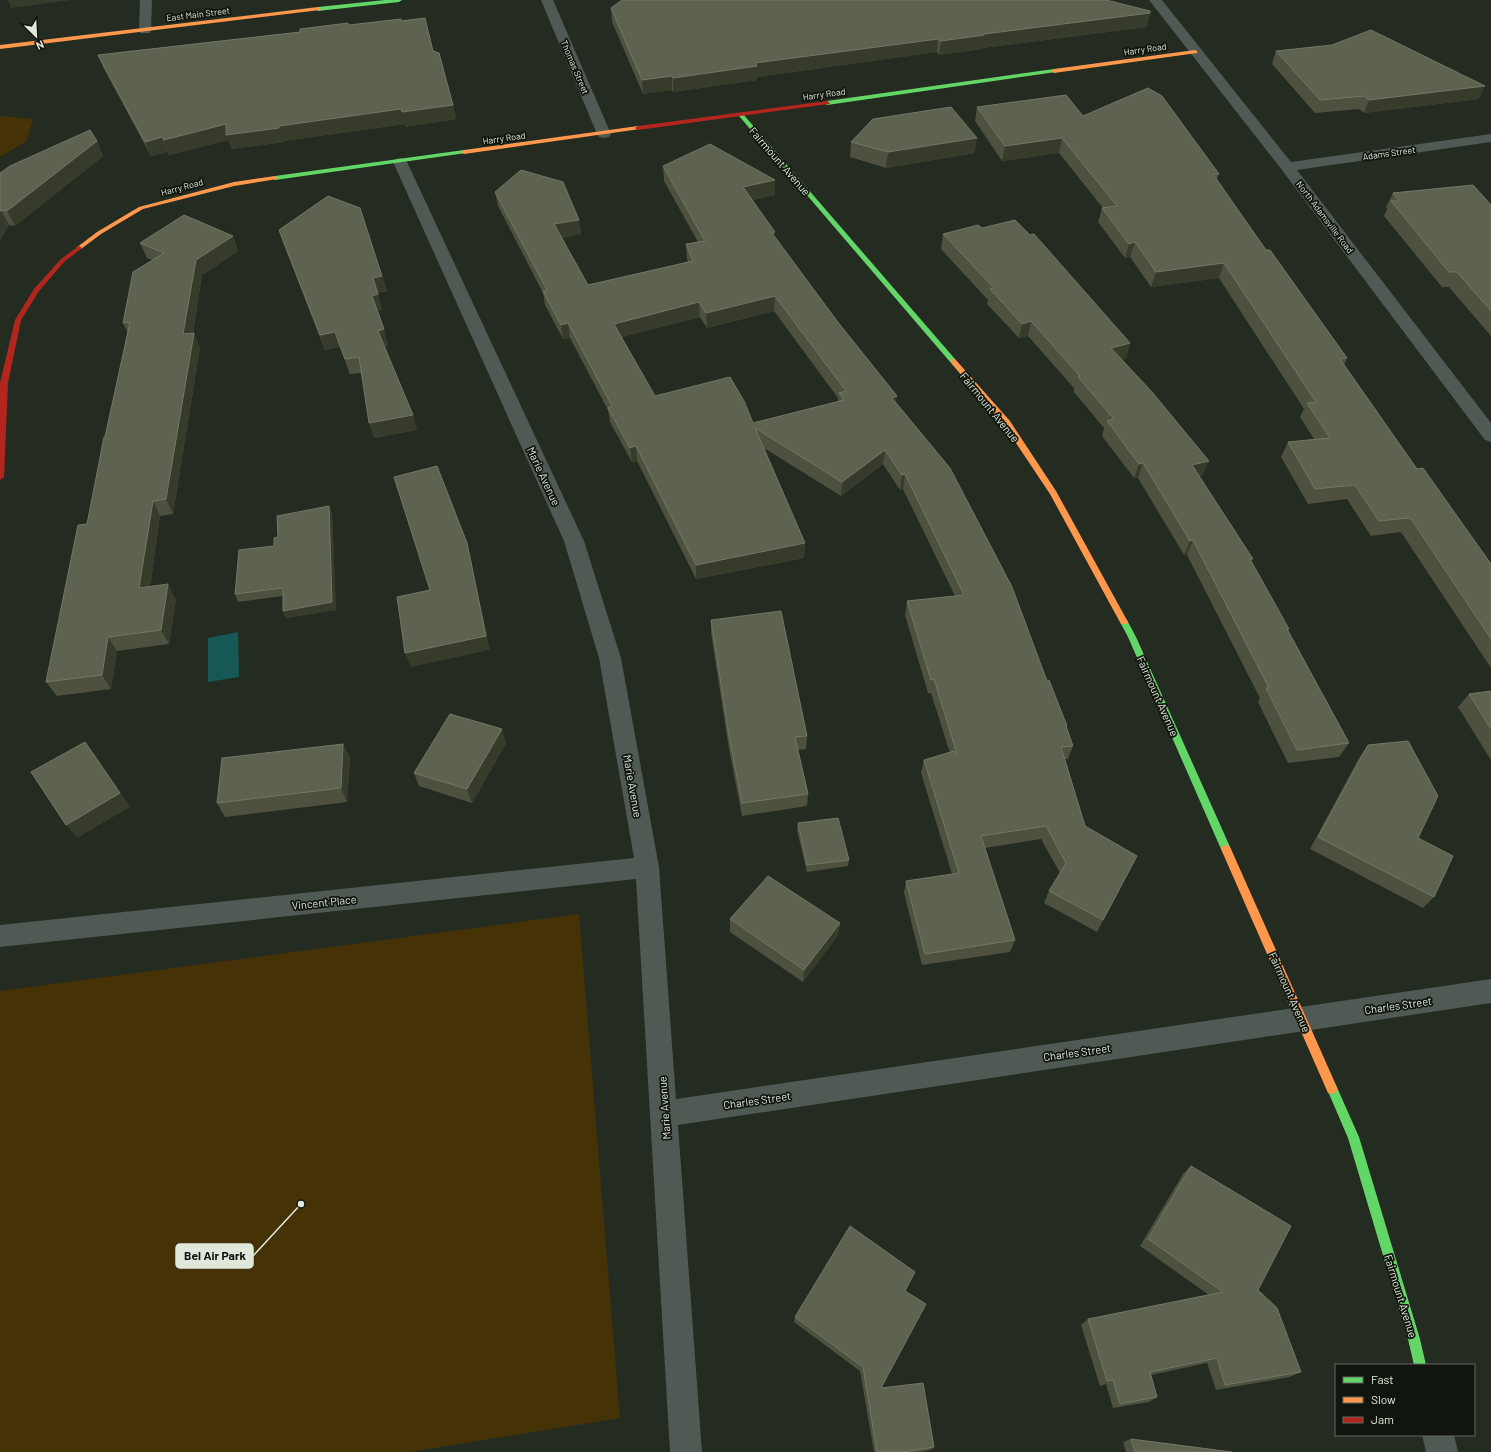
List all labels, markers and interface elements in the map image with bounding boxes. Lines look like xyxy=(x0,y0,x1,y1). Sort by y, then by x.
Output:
street label: East Main Street xyxy=(166,5,230,23)
north arrow xyxy=(16,16,56,56)
text: N xyxy=(34,38,46,53)
street label: Thomas Street xyxy=(559,38,591,96)
street label: Harry Road xyxy=(1123,41,1167,57)
street label: Harry Road xyxy=(802,86,846,102)
street label: Fairmount Avenue xyxy=(747,124,813,198)
street label: Harry Road xyxy=(482,130,526,146)
street label: Adams Street xyxy=(1362,144,1416,162)
street label: Harry Road xyxy=(160,176,204,198)
street label: North Adamsville Road xyxy=(1294,179,1356,255)
street label: Fairmount Avenue xyxy=(958,369,1022,445)
street label: Marie Avenue xyxy=(525,445,563,508)
street label: Fairmount Avenue xyxy=(1135,654,1182,738)
street label: Marie Avenue xyxy=(621,754,645,818)
street label: Vincent Place xyxy=(291,892,357,912)
street label: Fairmount Avenue xyxy=(1267,950,1314,1034)
street label: Charles Street xyxy=(1363,994,1433,1016)
street label: Charles Street xyxy=(1042,1041,1112,1063)
street label: Marie Avenue xyxy=(655,1076,673,1140)
street label: Charles Street xyxy=(722,1089,792,1111)
callout: Bel Air Park xyxy=(176,1244,253,1268)
text: Bel Air Park xyxy=(184,1248,247,1262)
street label: Fairmount Avenue xyxy=(1382,1253,1420,1339)
legend xyxy=(1335,1364,1475,1436)
text: Fast xyxy=(1371,1372,1394,1386)
text: Slow xyxy=(1371,1392,1396,1406)
text: Jam xyxy=(1371,1412,1394,1426)

